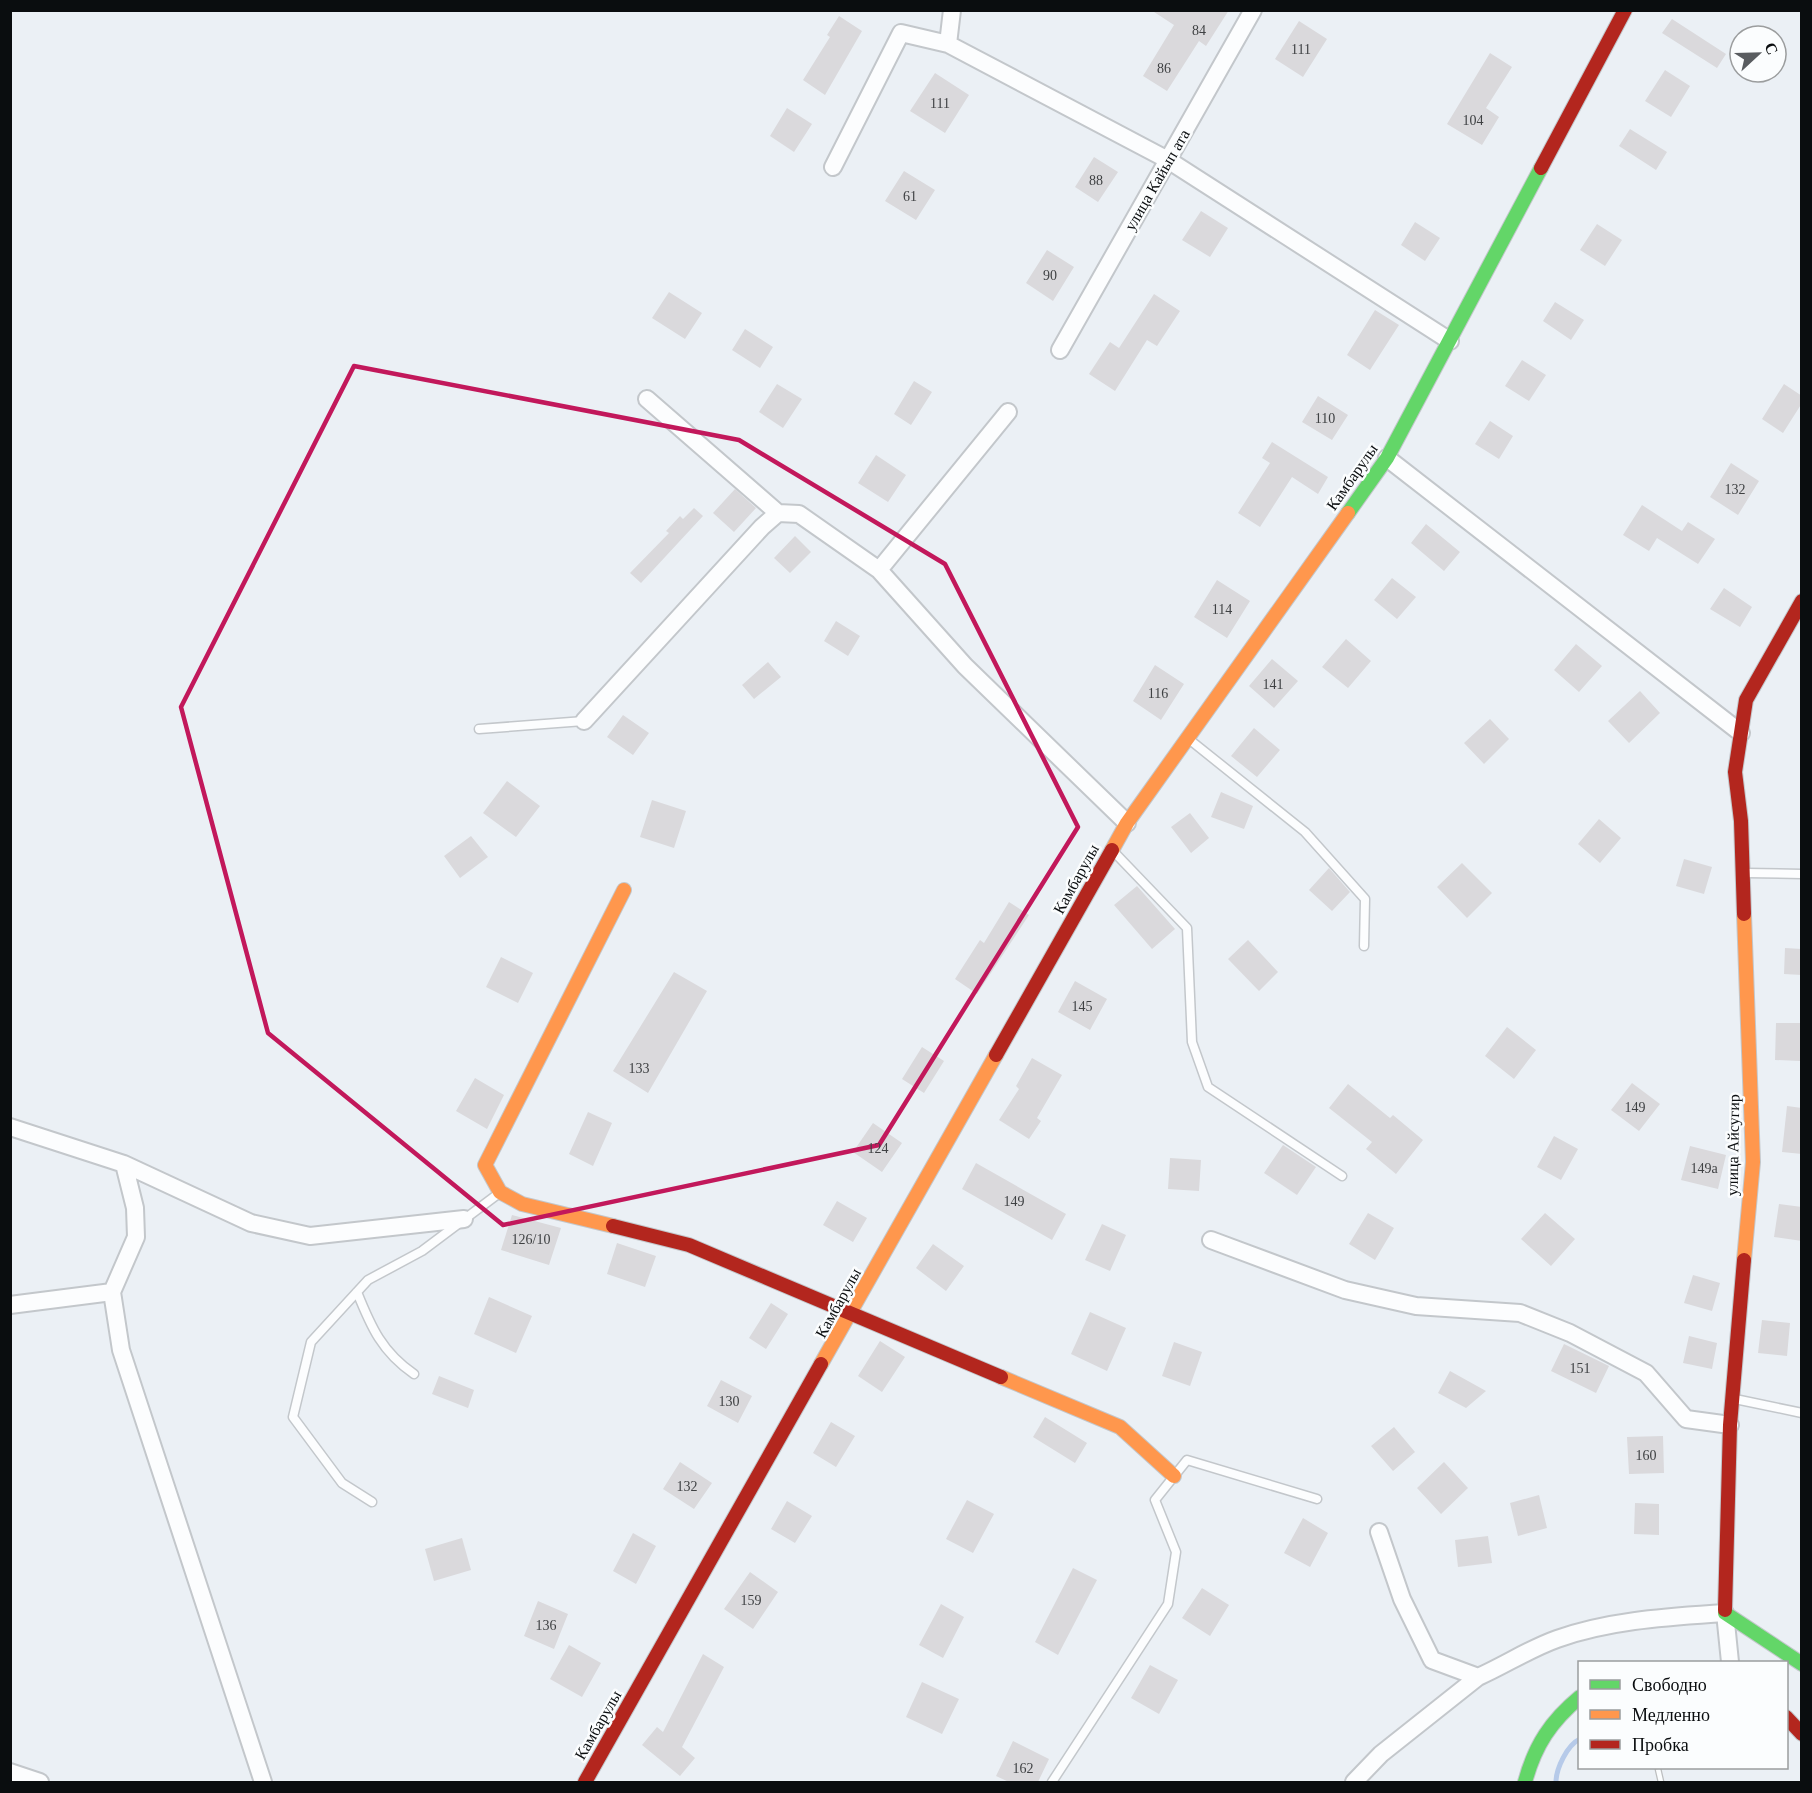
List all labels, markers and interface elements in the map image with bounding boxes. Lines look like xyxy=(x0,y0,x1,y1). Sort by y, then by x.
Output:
house number: 84 xyxy=(1192,23,1206,38)
north arrow xyxy=(1728,24,1788,84)
text: С xyxy=(1761,40,1781,57)
house number: 111 xyxy=(1291,42,1311,57)
house number: 86 xyxy=(1157,61,1171,76)
house number: 111 xyxy=(930,96,950,111)
house number: 104 xyxy=(1463,113,1484,128)
street label: улица Кайып ата xyxy=(1121,126,1194,234)
house number: 88 xyxy=(1089,173,1103,188)
house number: 61 xyxy=(903,189,917,204)
house number: 90 xyxy=(1043,268,1057,283)
house number: 110 xyxy=(1315,411,1335,426)
street label: Камбарулы xyxy=(1323,440,1382,514)
house number: 132 xyxy=(1725,482,1746,497)
house number: 114 xyxy=(1212,602,1232,617)
house number: 141 xyxy=(1263,677,1284,692)
house number: 116 xyxy=(1148,686,1168,701)
street label: Камбарулы xyxy=(1050,841,1103,917)
house number: 145 xyxy=(1072,999,1093,1014)
house number: 133 xyxy=(629,1061,650,1076)
street label: улица Айсугир xyxy=(1724,1094,1743,1196)
house number: 149 xyxy=(1625,1100,1646,1115)
house number: 124 xyxy=(868,1141,889,1156)
house number: 149а xyxy=(1690,1161,1718,1176)
house number: 149 xyxy=(1004,1194,1025,1209)
house number: 126/10 xyxy=(512,1232,550,1247)
street label: Камбарулы xyxy=(812,1265,865,1341)
house number: 151 xyxy=(1570,1361,1591,1376)
house number: 130 xyxy=(719,1394,740,1409)
house number: 160 xyxy=(1636,1448,1657,1463)
house number: 132 xyxy=(677,1479,698,1494)
house number: 159 xyxy=(741,1593,762,1608)
house number: 136 xyxy=(536,1618,557,1633)
legend xyxy=(1578,1661,1788,1769)
text: Свободно xyxy=(1632,1675,1707,1695)
street label: Камбарулы xyxy=(571,1687,626,1763)
text: Медленно xyxy=(1632,1705,1710,1725)
text: Пробка xyxy=(1632,1735,1689,1755)
house number: 162 xyxy=(1013,1761,1034,1776)

